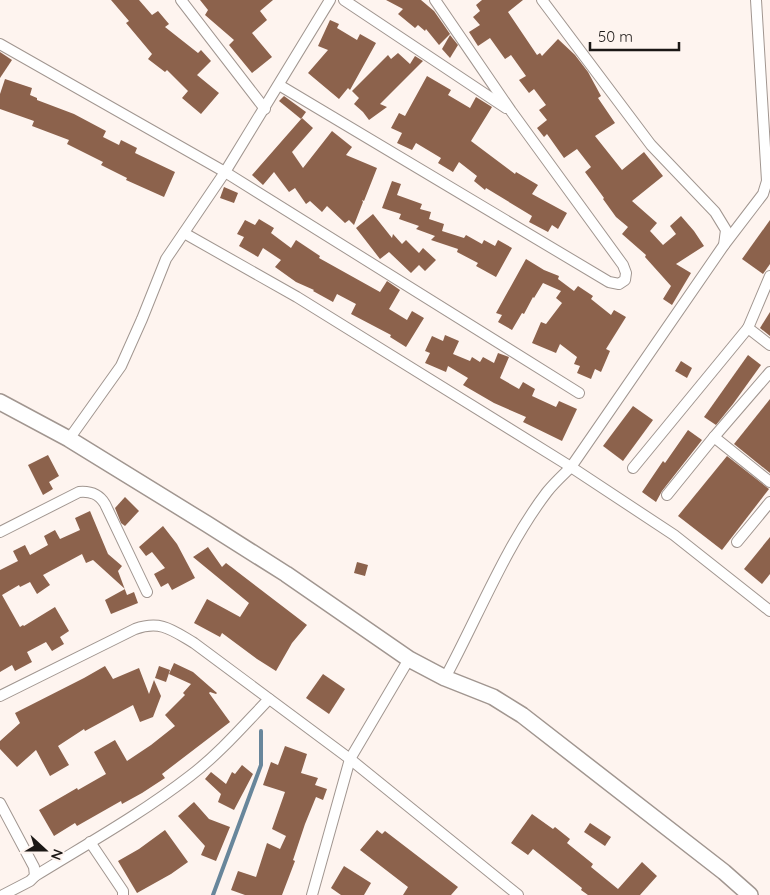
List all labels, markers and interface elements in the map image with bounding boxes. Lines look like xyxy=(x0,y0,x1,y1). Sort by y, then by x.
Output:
scale bar xyxy=(590,20,679,52)
text: 50 m xyxy=(598,27,633,46)
north arrow xyxy=(20,825,70,875)
text: N xyxy=(47,847,67,863)

